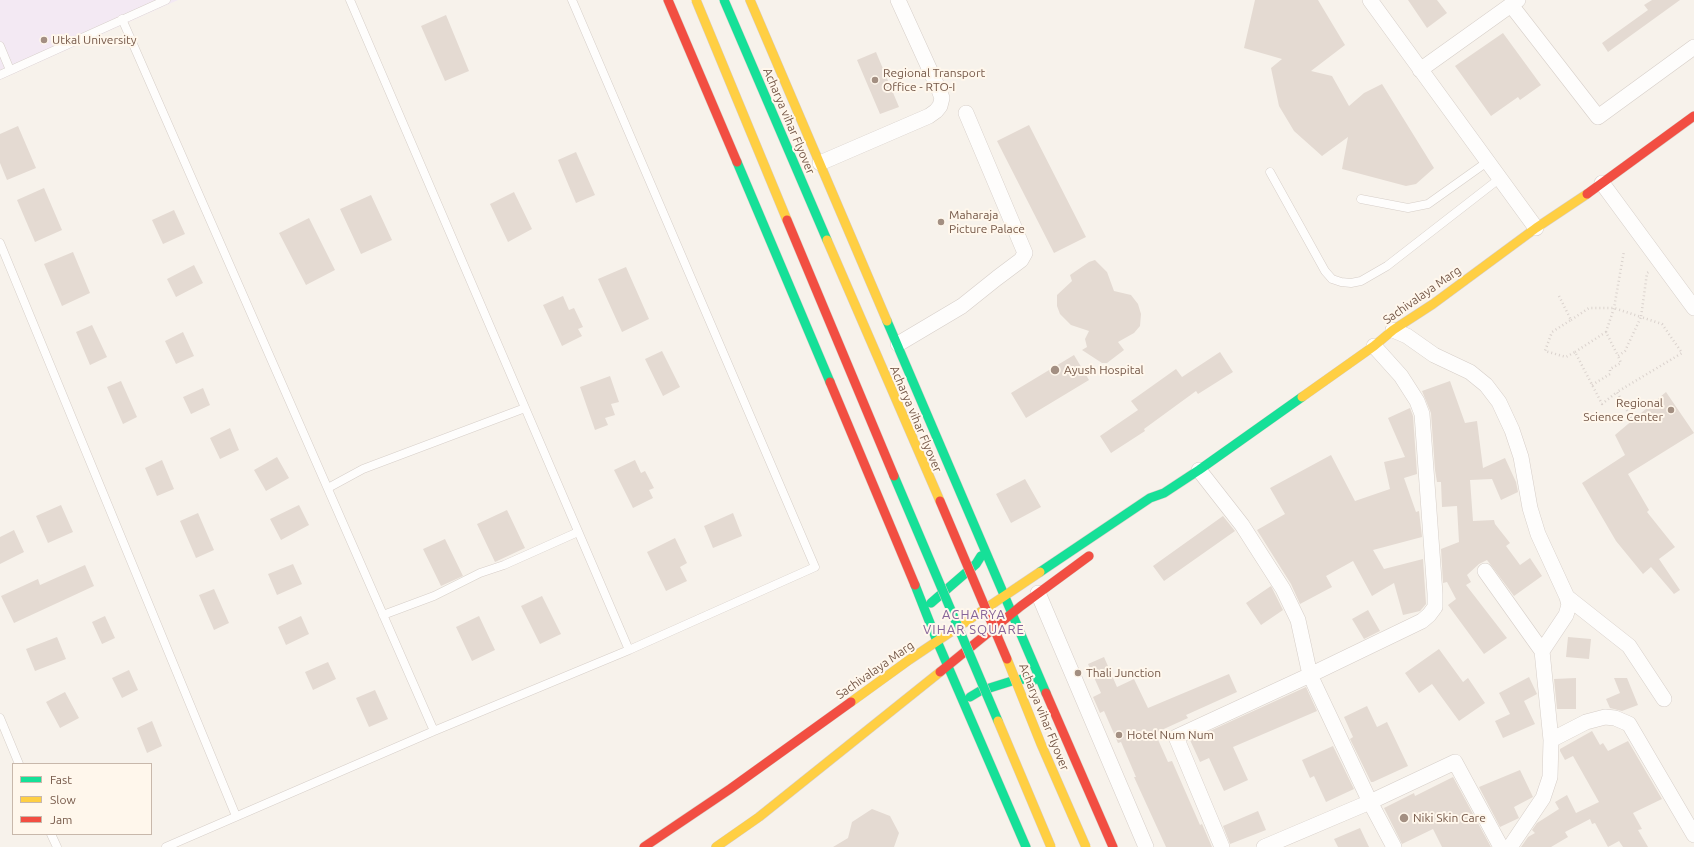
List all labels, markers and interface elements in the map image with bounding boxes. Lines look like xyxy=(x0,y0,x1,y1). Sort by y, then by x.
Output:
place label: Utkal University xyxy=(52,33,137,47)
marker: Utkal University xyxy=(39,35,49,45)
street label: Acharya vihar Flyover xyxy=(760,66,818,176)
place label: Regional Transport Office - RTO-I xyxy=(883,66,985,94)
marker: Regional Transport Office - RTO-I xyxy=(870,75,880,85)
place label: Maharaja Picture Palace xyxy=(949,208,1025,236)
marker: Maharaja Picture Palace xyxy=(936,217,946,227)
street label: Sachivalaya Marg xyxy=(1380,263,1464,327)
place label: Ayush Hospital xyxy=(1064,363,1144,377)
street label: Acharya vihar Flyover xyxy=(887,364,945,474)
marker: Ayush Hospital xyxy=(1049,364,1061,376)
place label: Regional Science Center xyxy=(1583,396,1663,424)
marker: Regional Science Center xyxy=(1666,405,1676,415)
district label: ACHARYA VIHAR SQUARE xyxy=(923,607,1025,638)
street label: Sachivalaya Marg xyxy=(833,638,917,702)
street label: Acharya vihar Flyover xyxy=(1016,661,1072,773)
place label: Thali Junction xyxy=(1086,666,1161,680)
marker: Thali Junction xyxy=(1073,668,1083,678)
place label: Hotel Num Num xyxy=(1127,728,1214,742)
marker: Hotel Num Num xyxy=(1114,730,1124,740)
legend xyxy=(12,763,152,835)
text: Fast xyxy=(50,773,72,786)
text: Slow xyxy=(50,793,76,806)
place label: Niki Skin Care xyxy=(1413,811,1486,825)
marker: Niki Skin Care xyxy=(1398,812,1410,824)
text: Jam xyxy=(50,813,72,826)

